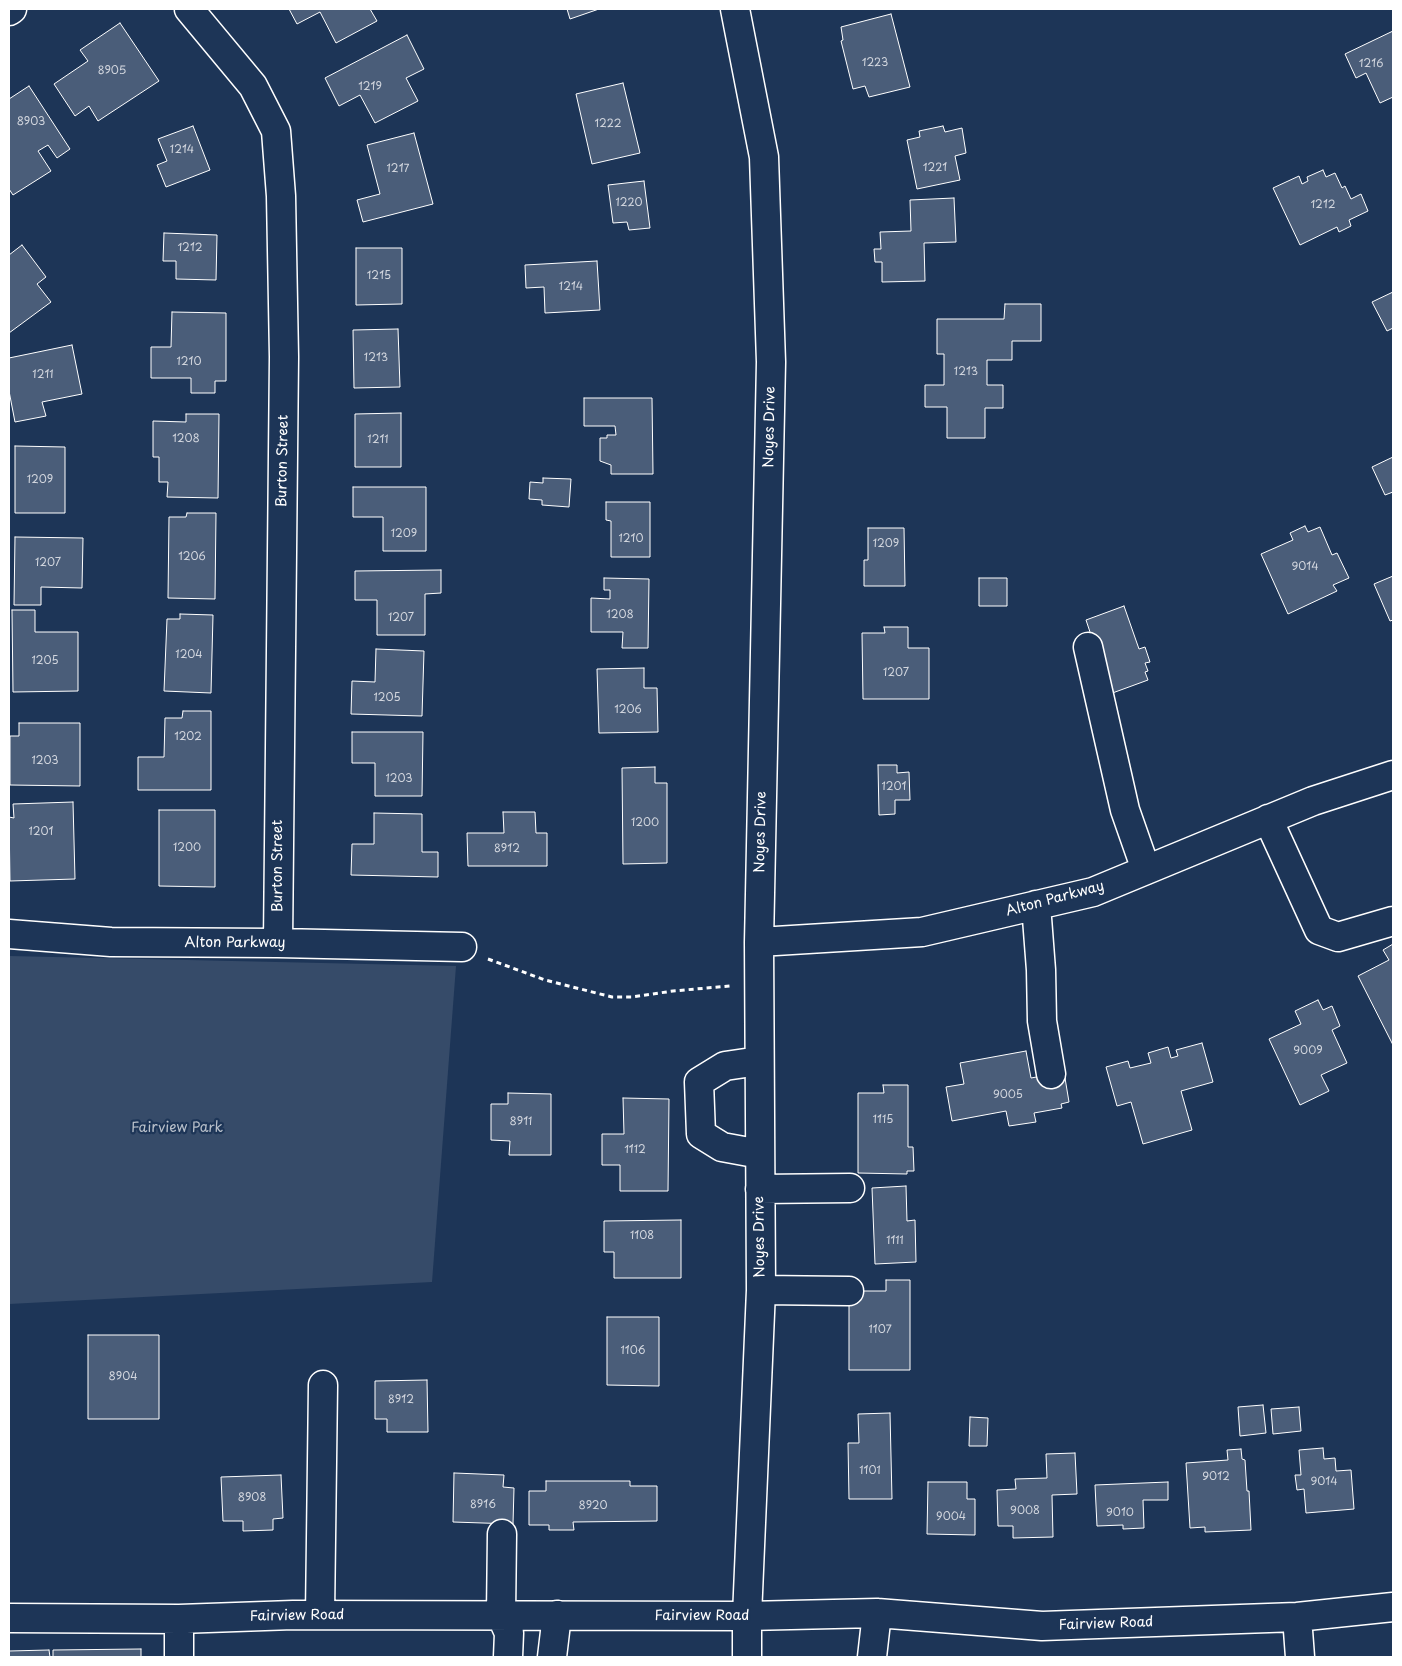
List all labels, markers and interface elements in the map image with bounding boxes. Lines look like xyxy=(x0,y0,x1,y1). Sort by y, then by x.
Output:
house number: 1223 xyxy=(862,56,888,70)
house number: 1216 xyxy=(1359,57,1383,71)
house number: 8905 xyxy=(98,64,126,78)
house number: 1219 xyxy=(358,80,382,94)
house number: 8903 xyxy=(17,115,45,129)
house number: 1222 xyxy=(594,117,622,131)
house number: 1214 xyxy=(170,143,194,157)
house number: 1221 xyxy=(923,161,947,175)
house number: 1217 xyxy=(387,162,409,176)
house number: 1220 xyxy=(615,196,643,210)
house number: 1212 xyxy=(1310,198,1336,212)
house number: 1212 xyxy=(177,241,203,255)
house number: 1215 xyxy=(367,269,391,283)
house number: 1214 xyxy=(559,280,583,294)
house number: 1213 xyxy=(364,351,388,365)
house number: 1210 xyxy=(176,355,202,369)
house number: 1213 xyxy=(954,365,978,379)
house number: 1211 xyxy=(32,368,54,382)
street label: Noyes Drive xyxy=(761,386,779,468)
street label: Burton Street xyxy=(274,415,292,507)
house number: 1208 xyxy=(172,432,200,446)
house number: 1211 xyxy=(367,433,389,447)
house number: 1209 xyxy=(27,473,53,487)
house number: 1209 xyxy=(391,527,417,541)
house number: 1210 xyxy=(618,532,644,546)
house number: 1209 xyxy=(873,537,899,551)
house number: 1206 xyxy=(178,550,206,564)
house number: 1207 xyxy=(35,556,61,570)
house number: 9014 xyxy=(1291,560,1319,574)
house number: 1208 xyxy=(606,608,634,622)
house number: 1207 xyxy=(388,611,414,625)
house number: 1204 xyxy=(175,648,203,662)
house number: 1205 xyxy=(32,654,58,668)
house number: 1207 xyxy=(883,666,909,680)
house number: 1205 xyxy=(374,691,400,705)
house number: 1206 xyxy=(614,703,642,717)
house number: 1202 xyxy=(174,730,202,744)
house number: 1203 xyxy=(32,754,58,768)
house number: 1203 xyxy=(386,772,412,786)
house number: 1201 xyxy=(882,780,906,794)
street label: Noyes Drive xyxy=(752,791,770,873)
house number: 1200 xyxy=(631,816,659,830)
street label: Burton Street xyxy=(270,820,286,912)
house number: 1201 xyxy=(29,825,53,839)
house number: 1200 xyxy=(173,841,201,855)
house number: 8912 xyxy=(494,842,520,856)
street label: Alton Parkway xyxy=(1004,878,1106,920)
street label: Alton Parkway xyxy=(185,935,285,951)
house number: 9009 xyxy=(1293,1044,1323,1058)
house number: 9005 xyxy=(993,1088,1023,1102)
house number: 1115 xyxy=(873,1113,893,1127)
house number: 8911 xyxy=(510,1115,532,1129)
park label: Fairview Park xyxy=(131,1120,223,1136)
house number: 1112 xyxy=(624,1143,646,1157)
street label: Noyes Drive xyxy=(751,1196,769,1278)
house number: 1108 xyxy=(630,1229,654,1243)
house number: 1111 xyxy=(886,1234,904,1248)
house number: 1107 xyxy=(868,1323,892,1337)
house number: 1106 xyxy=(621,1344,645,1358)
house number: 8904 xyxy=(109,1370,137,1384)
house number: 8912 xyxy=(388,1393,414,1407)
house number: 1101 xyxy=(859,1464,881,1478)
house number: 9012 xyxy=(1202,1470,1230,1484)
house number: 9014 xyxy=(1310,1475,1338,1489)
house number: 8908 xyxy=(238,1491,266,1505)
house number: 8916 xyxy=(470,1498,496,1512)
house number: 8920 xyxy=(579,1499,607,1513)
house number: 9008 xyxy=(1010,1504,1040,1518)
house number: 9010 xyxy=(1106,1506,1134,1520)
house number: 9004 xyxy=(936,1510,966,1524)
street label: Fairview Road xyxy=(249,1607,345,1625)
street label: Fairview Road xyxy=(655,1608,749,1624)
street label: Fairview Road xyxy=(1058,1614,1154,1634)

